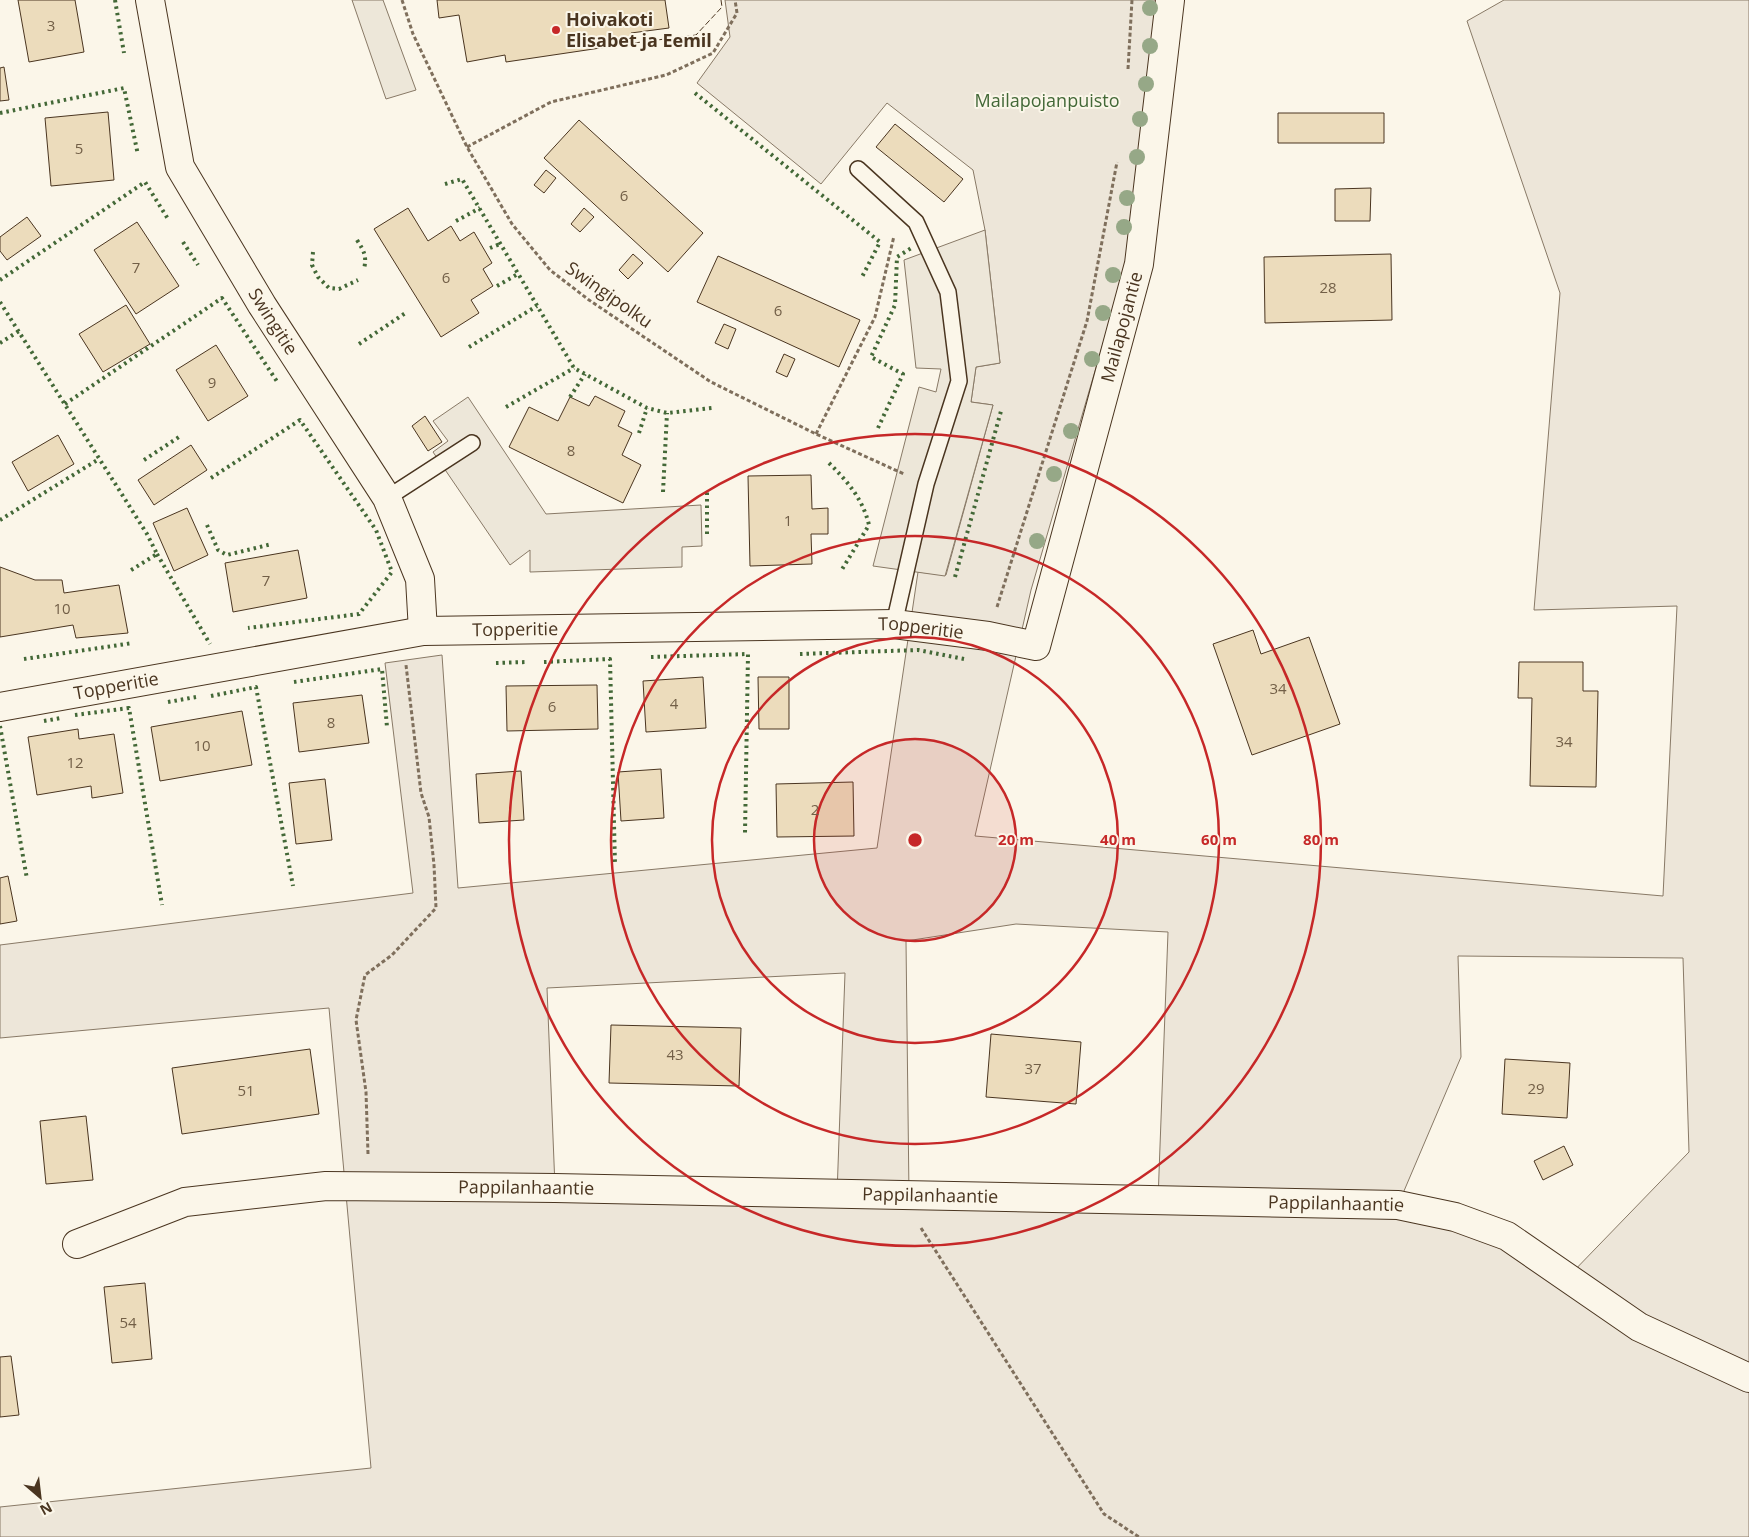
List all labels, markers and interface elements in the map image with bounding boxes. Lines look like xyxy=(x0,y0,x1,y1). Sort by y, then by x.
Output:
place label: Hoivakoti Elisabet ja Eemil xyxy=(566,7,712,52)
house number: 3 xyxy=(47,15,55,35)
marker: Hoivakoti Elisabet ja Eemil xyxy=(550,24,562,36)
park label: Mailapojanpuisto xyxy=(974,88,1120,112)
house number: 5 xyxy=(75,138,83,158)
house number: 6 xyxy=(620,185,628,205)
street label: Swingipolku xyxy=(561,255,658,333)
house number: 7 xyxy=(132,257,140,277)
house number: 6 xyxy=(442,267,450,287)
street label: Mailapojantie xyxy=(1095,269,1147,385)
house number: 28 xyxy=(1319,277,1337,297)
street label: Swingitie xyxy=(244,283,304,359)
house number: 6 xyxy=(774,300,782,320)
house number: 9 xyxy=(208,372,216,392)
house number: 8 xyxy=(567,440,575,460)
house number: 1 xyxy=(784,510,792,530)
house number: 7 xyxy=(262,570,270,590)
house number: 10 xyxy=(53,598,71,618)
street label: Topperitie xyxy=(878,611,965,644)
street label: Topperitie xyxy=(472,616,558,641)
street label: Topperitie xyxy=(72,666,160,705)
house number: 34 xyxy=(1269,678,1287,698)
house number: 4 xyxy=(670,693,679,713)
house number: 6 xyxy=(548,696,556,716)
house number: 8 xyxy=(327,712,335,732)
house number: 34 xyxy=(1555,731,1573,751)
house number: 10 xyxy=(193,735,211,755)
house number: 12 xyxy=(66,752,84,772)
house number: 2 xyxy=(811,799,819,819)
text: 20 m xyxy=(998,829,1034,849)
text: 40 m xyxy=(1100,829,1136,849)
text: 60 m xyxy=(1201,829,1237,849)
text: 80 m xyxy=(1303,829,1339,849)
centre of rings xyxy=(906,831,924,849)
house number: 43 xyxy=(666,1044,684,1064)
house number: 37 xyxy=(1024,1058,1042,1078)
house number: 29 xyxy=(1527,1078,1545,1098)
house number: 51 xyxy=(237,1080,255,1100)
street label: Pappilanhaantie xyxy=(458,1174,595,1200)
street label: Pappilanhaantie xyxy=(862,1181,998,1208)
street label: Pappilanhaantie xyxy=(1268,1189,1407,1217)
house number: 54 xyxy=(119,1312,137,1332)
north arrow xyxy=(15,1472,65,1522)
text: N xyxy=(37,1498,56,1520)

